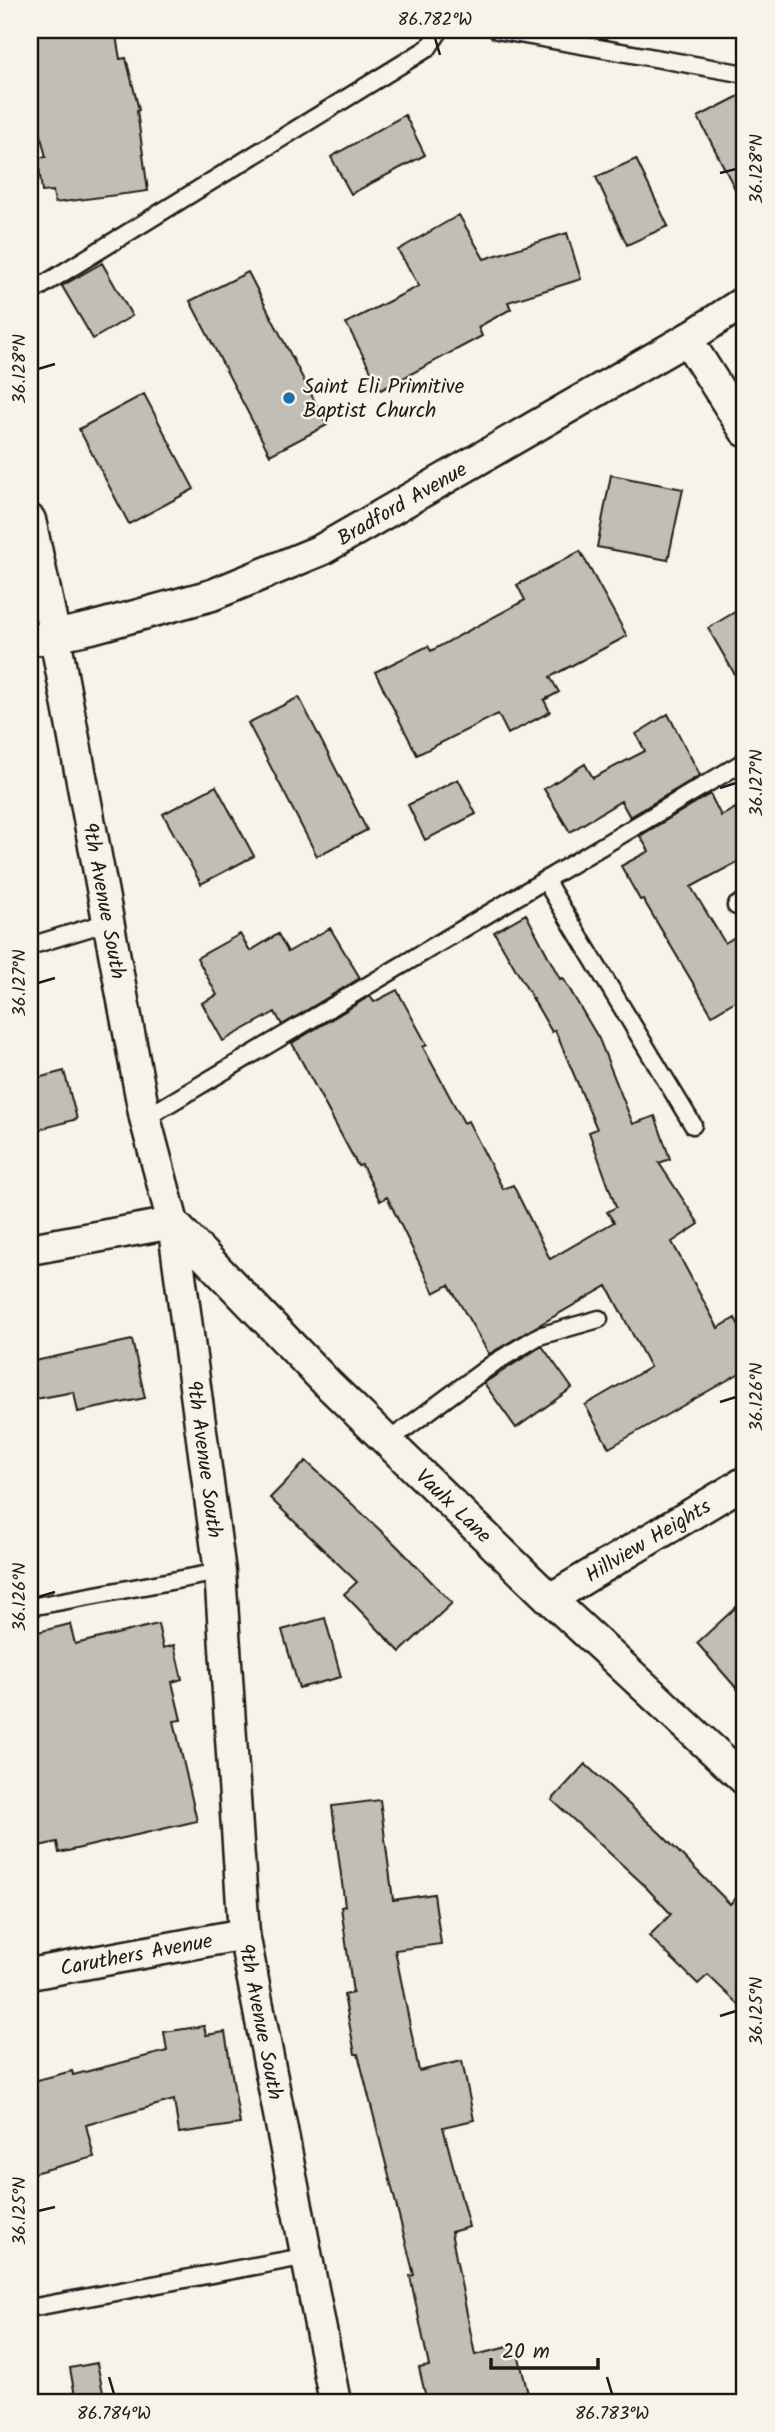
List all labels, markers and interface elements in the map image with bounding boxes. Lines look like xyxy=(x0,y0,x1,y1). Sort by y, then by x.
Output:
text: 86.782°W xyxy=(398,6,472,35)
text: 36.128°N xyxy=(743,134,772,204)
text: 36.128°N xyxy=(6,334,35,404)
place label: Saint Eli Primitive Baptist Church xyxy=(303,371,465,428)
marker: Saint Eli Primitive Baptist Church xyxy=(281,390,297,406)
street label: Bradford Avenue xyxy=(331,454,474,555)
text: 36.127°N xyxy=(743,749,772,817)
street label: 9th Avenue South xyxy=(72,820,134,982)
text: 36.127°N xyxy=(6,949,35,1017)
text: 36.126°N xyxy=(743,1363,772,1431)
street label: 9th Avenue South xyxy=(176,1379,230,1540)
street label: Vaulx Lane xyxy=(407,1462,499,1552)
street label: Hillview Heights xyxy=(579,1491,718,1592)
text: 36.126°N xyxy=(6,1563,35,1631)
street label: Caruthers Avenue xyxy=(57,1925,216,1986)
street label: 9th Avenue South xyxy=(228,1941,291,2103)
text: 36.125°N xyxy=(743,1977,772,2045)
text: 36.125°N xyxy=(6,2177,35,2245)
scale bar xyxy=(491,2327,598,2371)
text: 20 m xyxy=(502,2336,550,2369)
text: 86.784°W xyxy=(77,2400,151,2429)
text: 86.783°W xyxy=(575,2400,649,2429)

